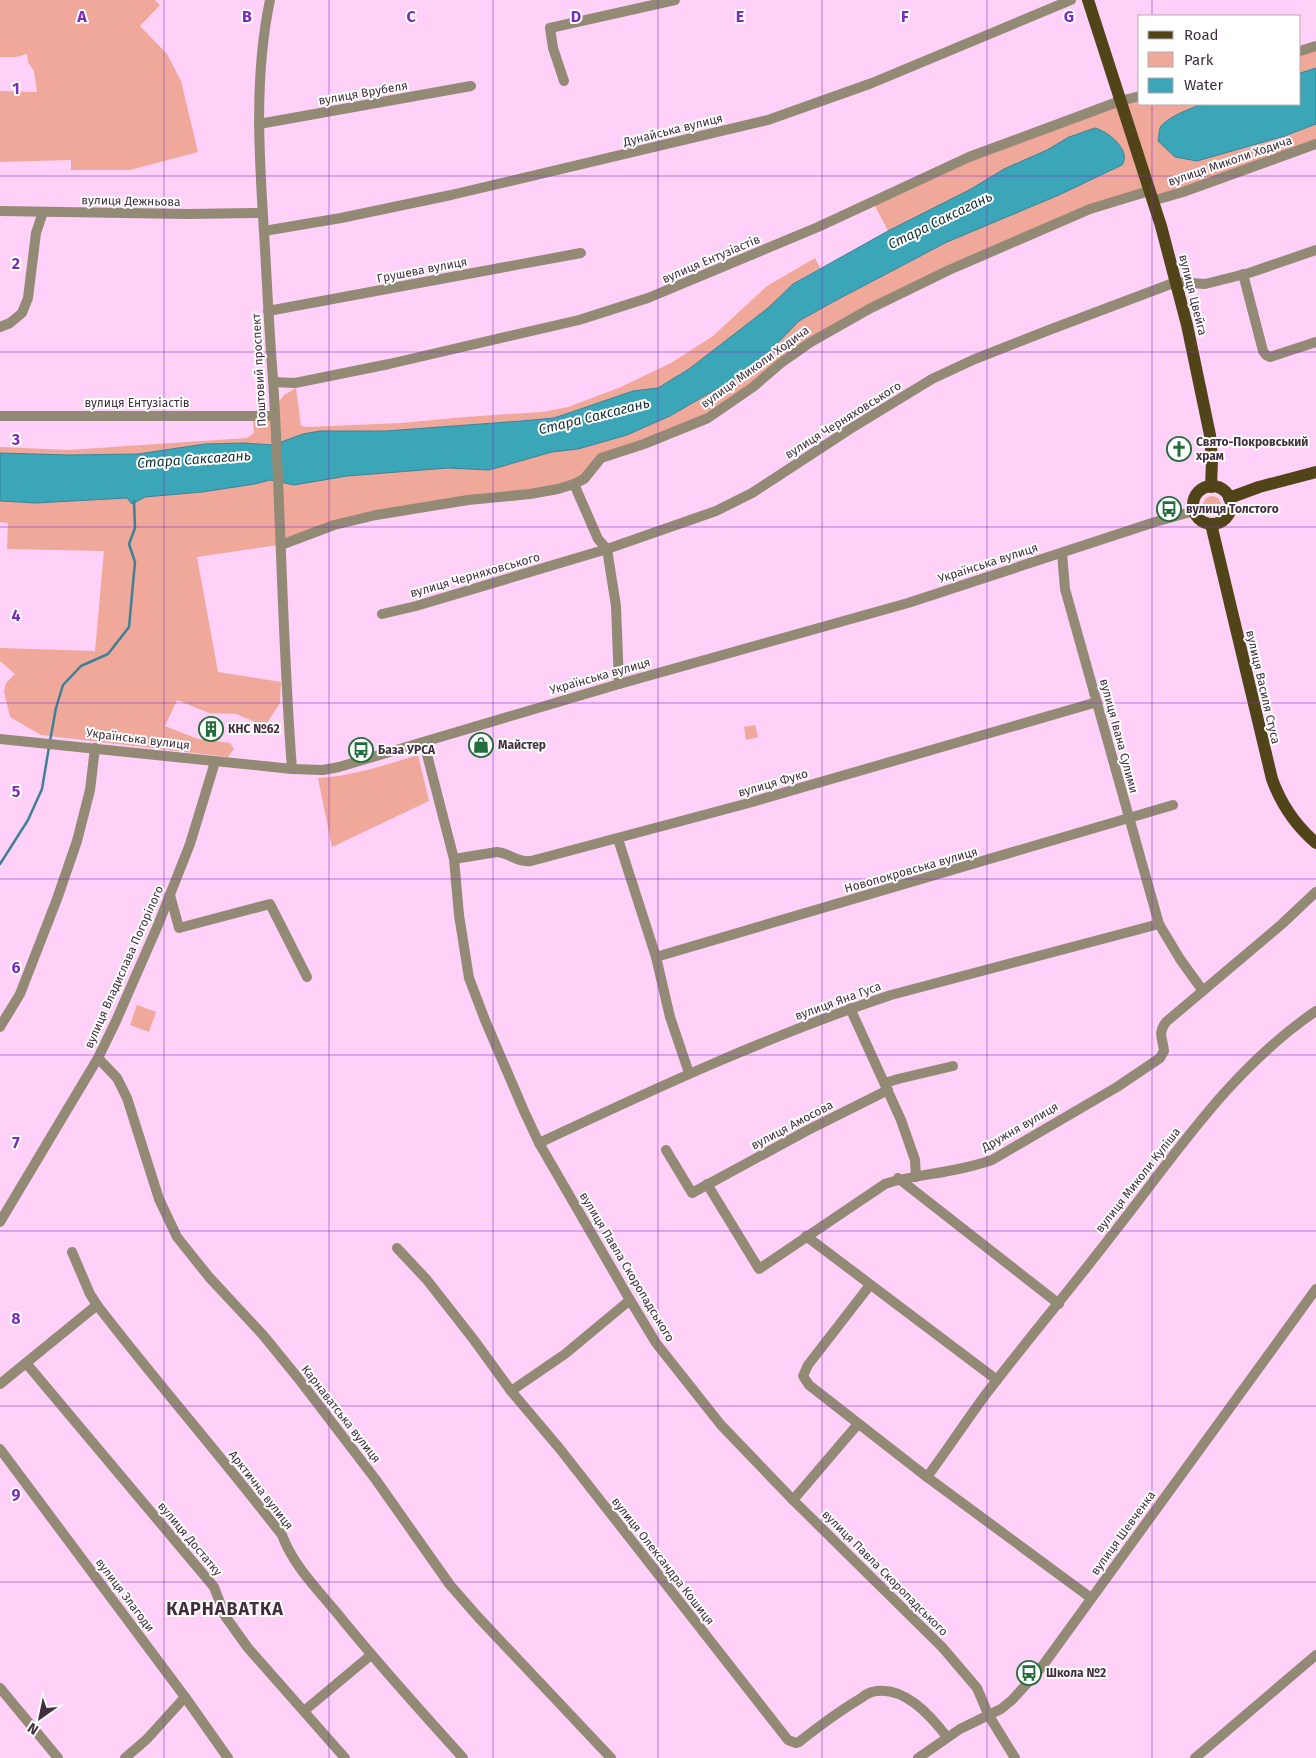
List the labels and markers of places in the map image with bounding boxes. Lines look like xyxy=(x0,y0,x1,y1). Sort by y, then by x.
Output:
place label: Свято-Покровський храм xyxy=(1195,435,1308,463)
church icon: Свято-Покровський храм xyxy=(1166,436,1192,462)
bus stop icon: вулиця Толстого xyxy=(1156,496,1182,522)
place label: вулиця Толстого xyxy=(1186,502,1279,516)
building icon: КНС №62 xyxy=(198,716,224,742)
place label: КНС №62 xyxy=(228,722,280,736)
shop icon: Майстер xyxy=(468,732,494,758)
bus stop icon: База УРСА xyxy=(348,737,374,763)
place label: Майстер xyxy=(498,738,546,752)
place label: База УРСА xyxy=(378,743,436,757)
bus stop icon: Школа №2 xyxy=(1016,1660,1042,1686)
place label: Школа №2 xyxy=(1046,1666,1106,1680)

